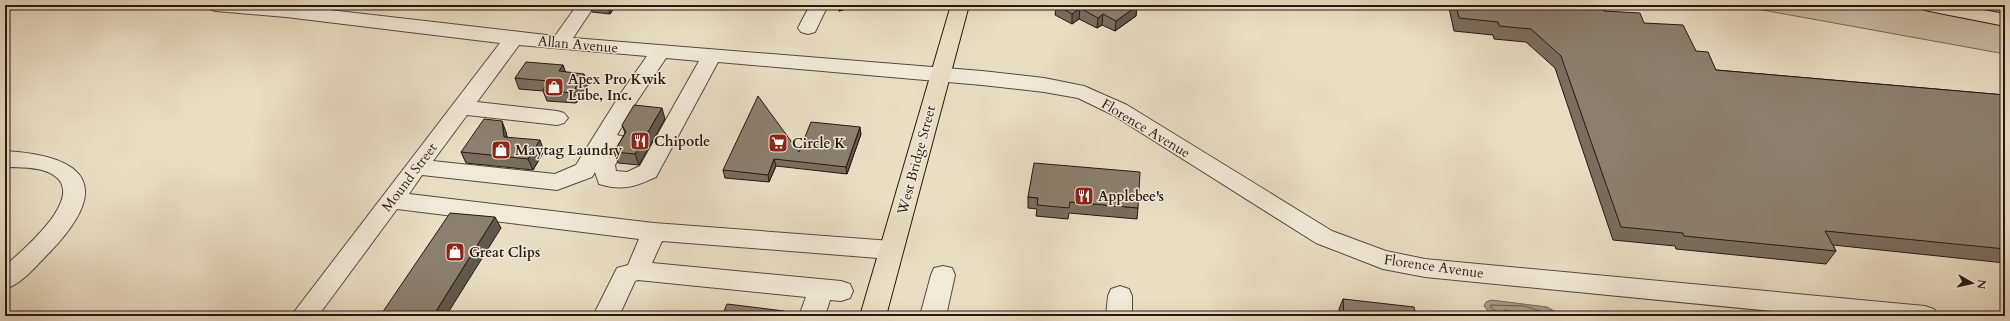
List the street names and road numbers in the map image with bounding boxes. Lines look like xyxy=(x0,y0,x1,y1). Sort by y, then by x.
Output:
street label: Allan Avenue xyxy=(537,32,619,57)
street label: Florence Avenue xyxy=(1098,94,1194,162)
street label: West Bridge Street xyxy=(893,103,940,218)
street label: Mound Street xyxy=(377,139,442,215)
street label: Florence Avenue xyxy=(1383,250,1485,283)

